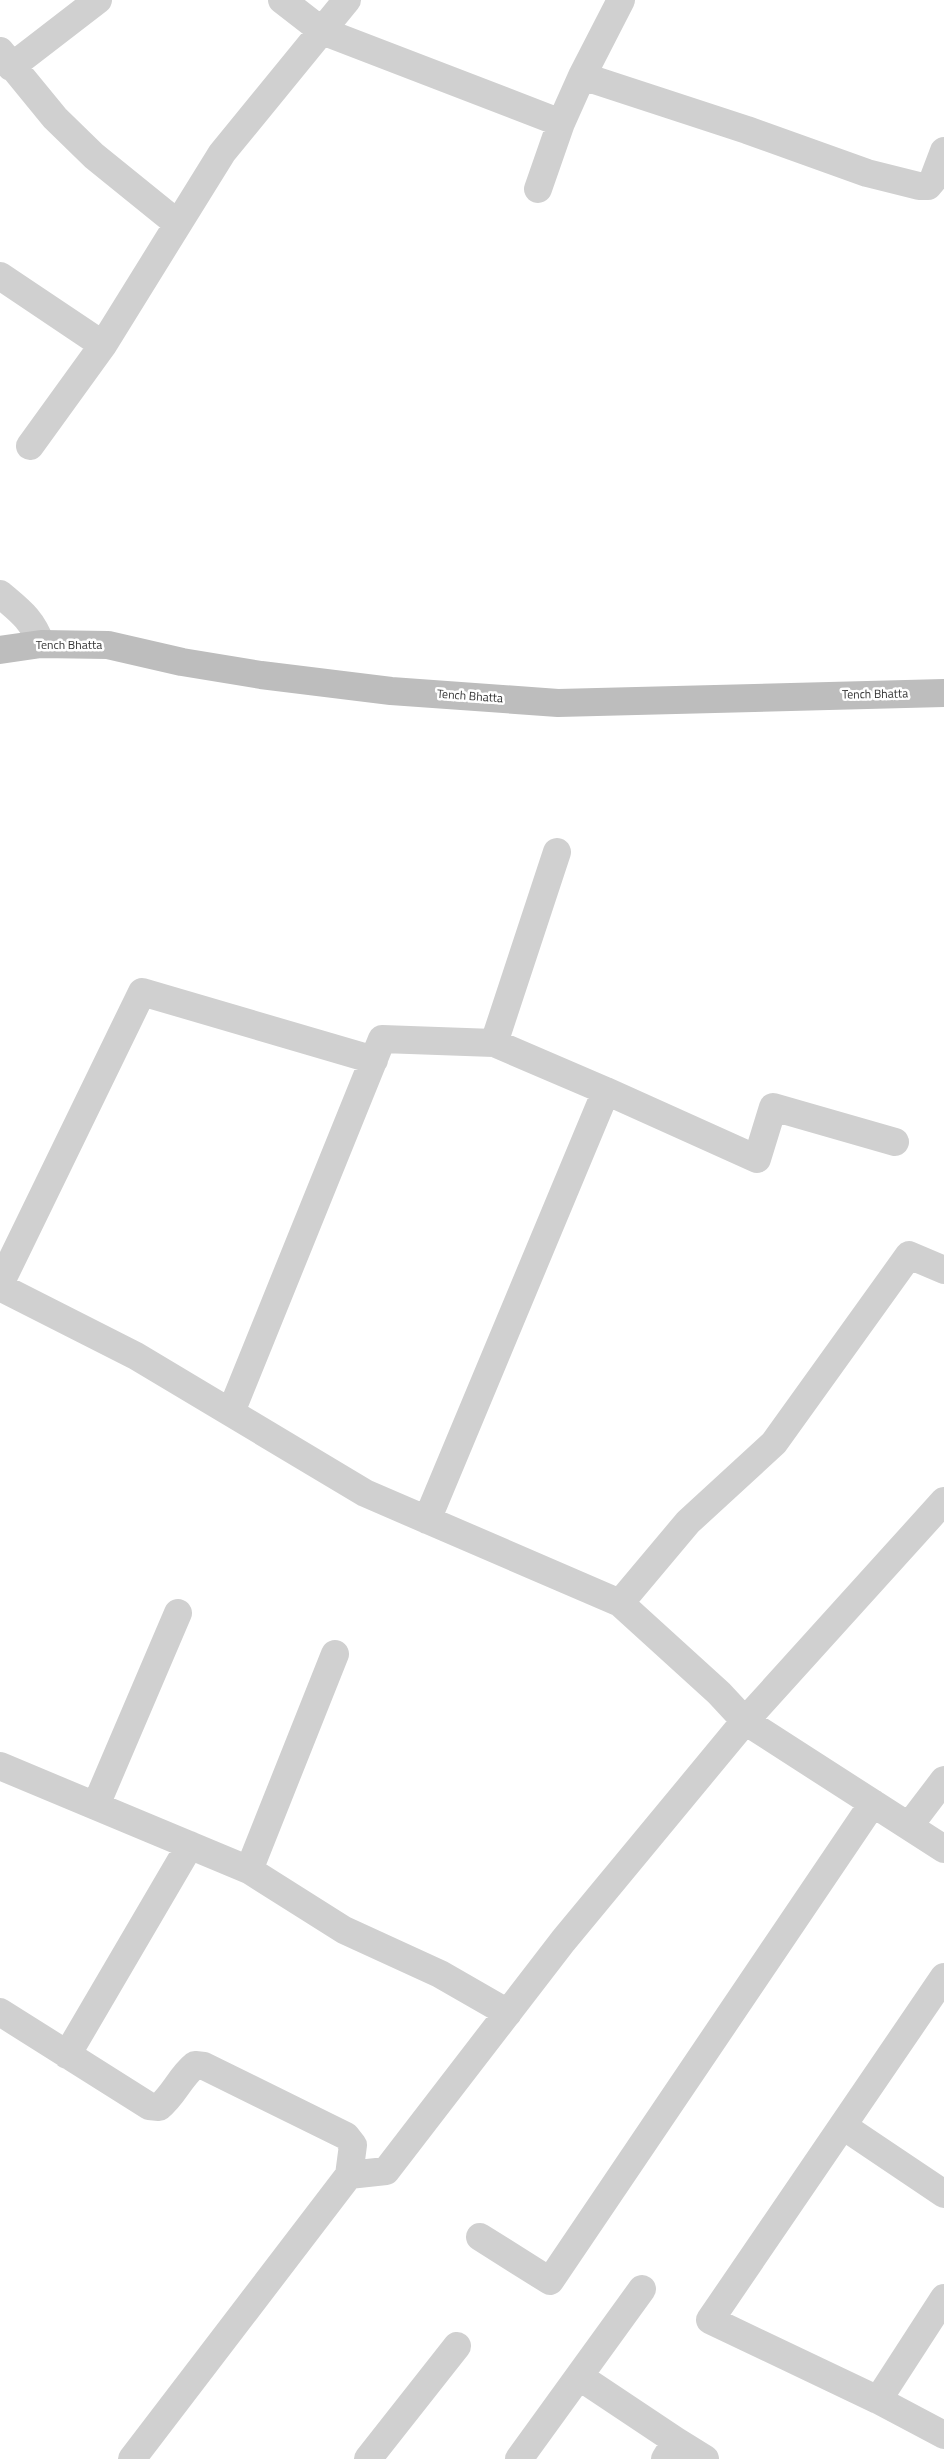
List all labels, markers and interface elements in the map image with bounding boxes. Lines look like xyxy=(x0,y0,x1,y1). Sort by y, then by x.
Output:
street label: Tench Bhatta xyxy=(36,635,102,654)
street label: Tench Bhatta xyxy=(842,683,908,704)
street label: Tench Bhatta xyxy=(436,684,504,707)

